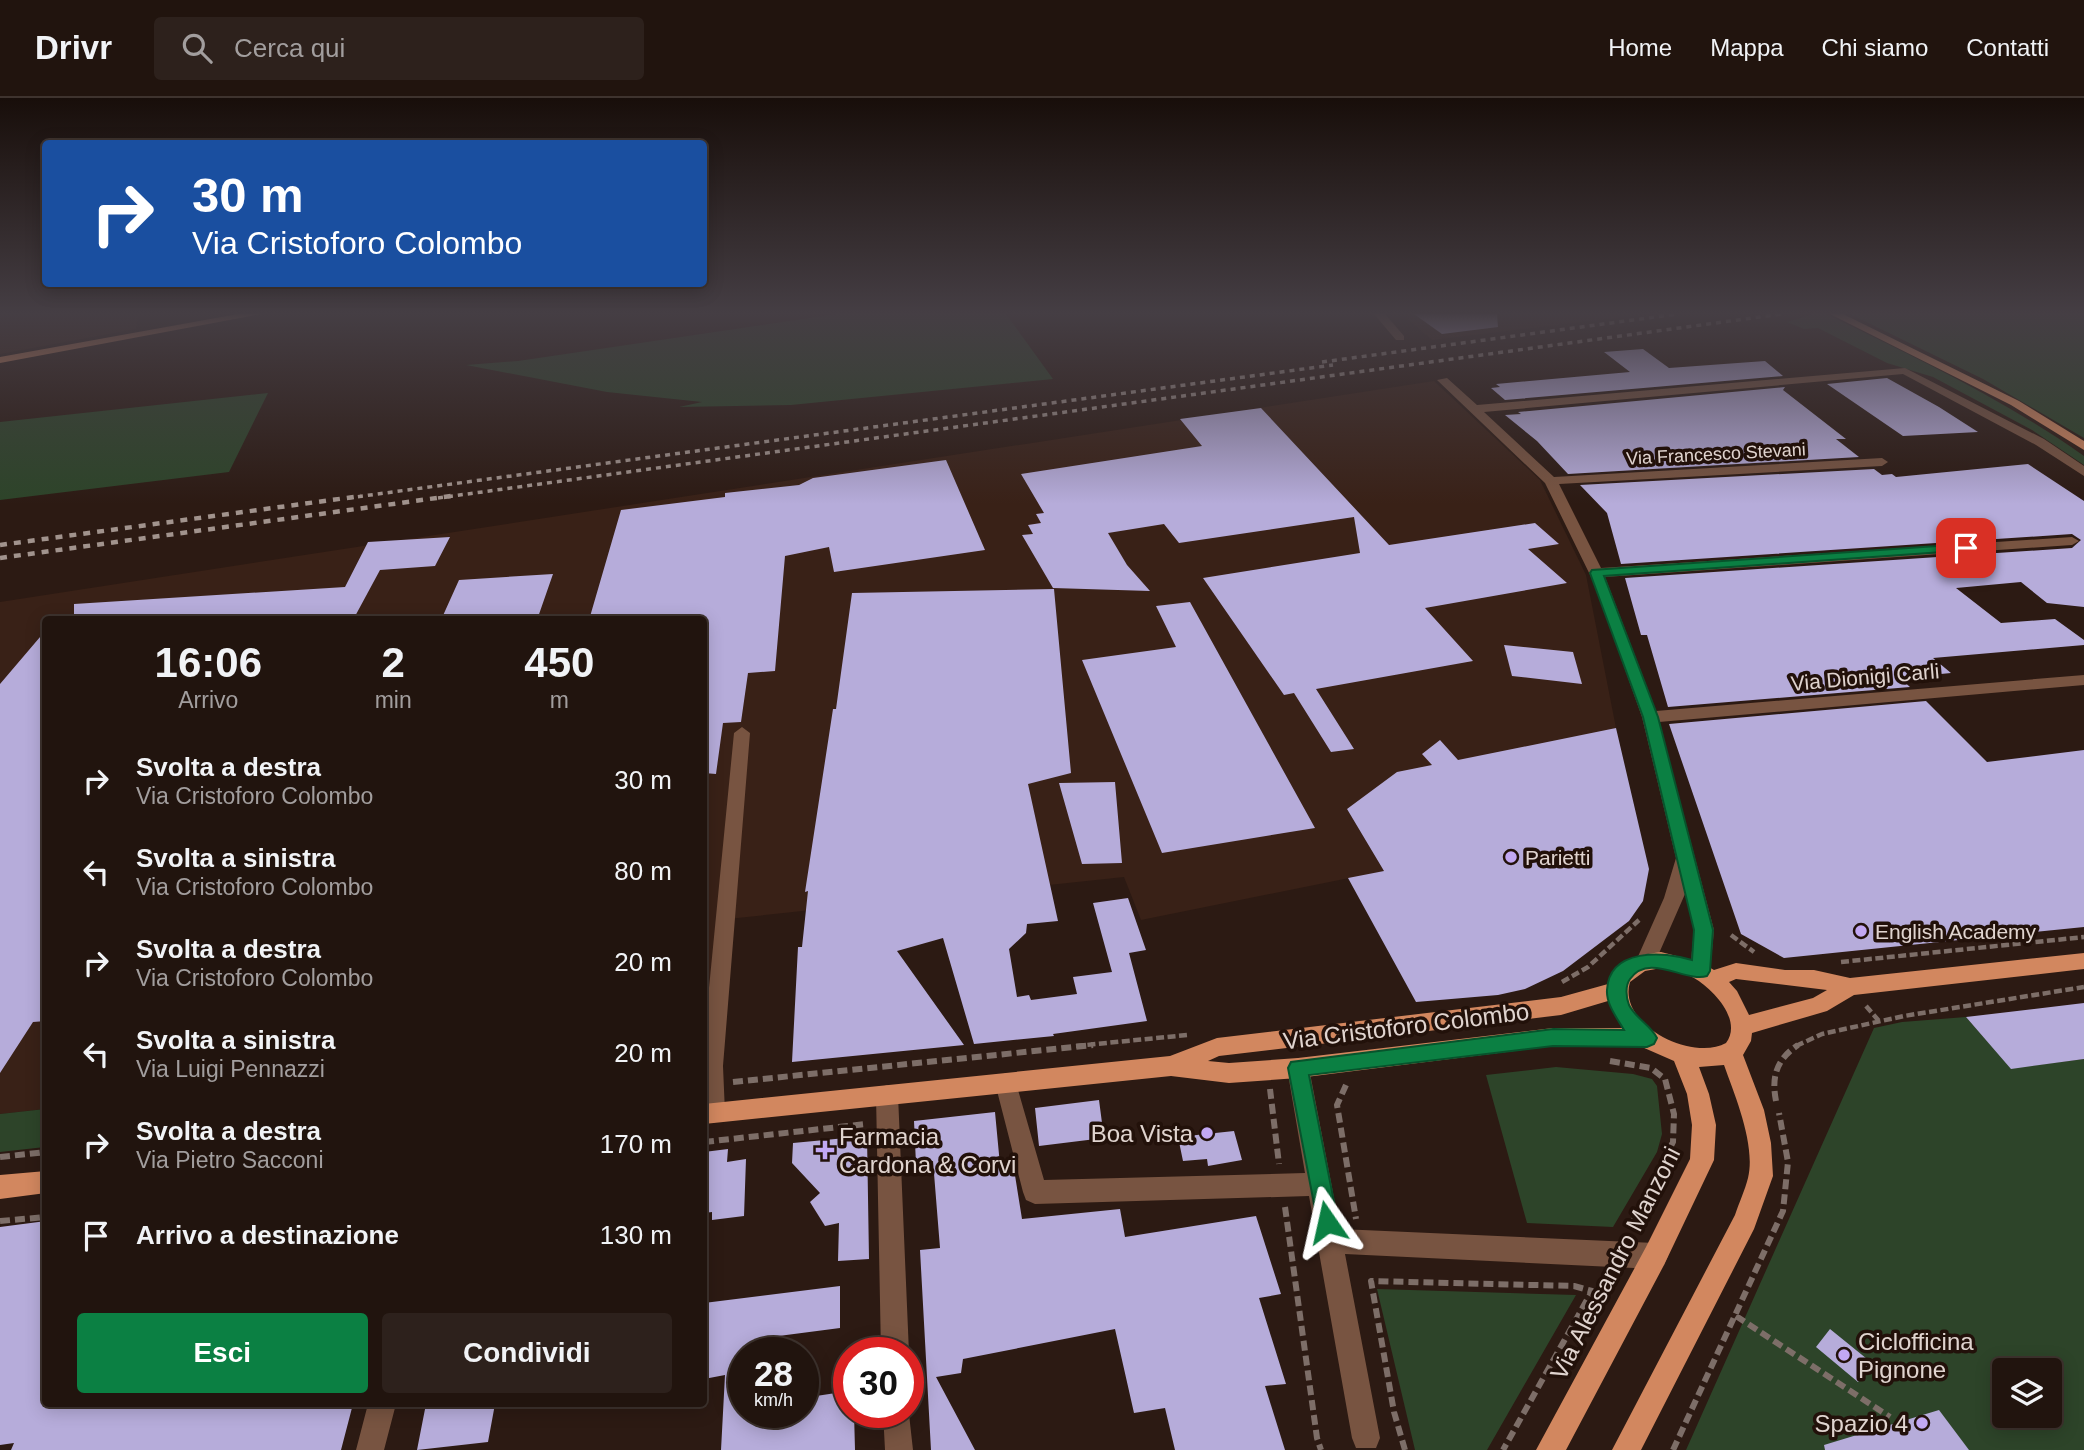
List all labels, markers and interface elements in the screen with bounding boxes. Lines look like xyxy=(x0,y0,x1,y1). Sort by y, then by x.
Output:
search box xyxy=(154,17,644,80)
text: Drivr xyxy=(35,29,112,66)
icon: search xyxy=(178,29,216,67)
text: Cerca qui xyxy=(234,33,345,63)
text: Home xyxy=(1608,34,1672,61)
text: Mappa xyxy=(1710,34,1784,61)
text: Chi siamo xyxy=(1822,34,1928,61)
text: Contatti xyxy=(1966,34,2049,61)
icon: right xyxy=(77,168,168,259)
text: 30 m xyxy=(192,168,304,222)
text: Via Cristoforo Colombo xyxy=(192,225,522,261)
street label: Via Francesco Stevani xyxy=(1626,439,1806,469)
pin xyxy=(1936,518,1996,578)
icon: arrive xyxy=(1947,529,1985,567)
text: 16:06 xyxy=(155,639,262,686)
text: 2 xyxy=(381,639,405,686)
text: 450 xyxy=(524,639,594,686)
street label: Via Dionigi Carli xyxy=(1790,659,1940,695)
text: Arrivo xyxy=(178,687,238,713)
text: min xyxy=(375,687,412,713)
text: m xyxy=(550,687,569,713)
text: Svolta a destra xyxy=(136,752,321,782)
icon: right xyxy=(77,762,115,800)
text: 30 m xyxy=(614,765,672,795)
text: Via Cristoforo Colombo xyxy=(136,783,373,809)
text: Svolta a sinistra xyxy=(136,843,335,873)
place label: Parietti xyxy=(1525,846,1590,869)
marker: Parietti xyxy=(1503,849,1519,865)
icon: left xyxy=(77,853,115,891)
text: 80 m xyxy=(614,856,672,886)
text: Via Cristoforo Colombo xyxy=(136,874,373,900)
place label: English Academy xyxy=(1875,920,2037,943)
marker: English Academy xyxy=(1853,923,1869,939)
text: Svolta a destra xyxy=(136,934,321,964)
icon: right xyxy=(77,944,115,982)
text: 20 m xyxy=(614,947,672,977)
text: Via Cristoforo Colombo xyxy=(136,965,373,991)
street label: Via Cristoforo Colombo xyxy=(1281,998,1531,1054)
text: Svolta a sinistra xyxy=(136,1025,335,1055)
icon: left xyxy=(77,1035,115,1073)
text: 20 m xyxy=(614,1038,672,1068)
text: Via Luigi Pennazzi xyxy=(136,1056,325,1082)
text: Svolta a destra xyxy=(136,1116,321,1146)
place label: Boa Vista xyxy=(1091,1120,1194,1147)
place label: Farmacia Cardona & Corvi xyxy=(839,1123,1016,1178)
marker: Boa Vista xyxy=(1199,1125,1215,1141)
icon: right xyxy=(77,1126,115,1164)
text: 170 m xyxy=(600,1129,672,1159)
marker: Farmacia Cardona & Corvi xyxy=(817,1142,833,1158)
street label: Via Alessandro Manzoni xyxy=(1545,1142,1685,1384)
text: Via Pietro Sacconi xyxy=(136,1147,324,1173)
position arrow xyxy=(1290,1185,1364,1259)
icon: arrive xyxy=(77,1217,115,1255)
text: Arrivo a destinazione xyxy=(136,1220,399,1250)
text: 130 m xyxy=(600,1220,672,1250)
button: Esci xyxy=(77,1313,368,1393)
button: Condividi xyxy=(382,1313,672,1393)
place label: Ciclofficina Pignone xyxy=(1858,1328,1974,1383)
speed limit sign: 30 xyxy=(833,1337,924,1428)
marker: Ciclofficina Pignone xyxy=(1836,1347,1852,1363)
text: 28 xyxy=(754,1354,793,1393)
map controls xyxy=(1992,1358,2062,1428)
button: layers xyxy=(1992,1358,2062,1428)
text: km/h xyxy=(754,1390,793,1410)
place label: Spazio 4 xyxy=(1815,1410,1908,1437)
marker: Spazio 4 xyxy=(1914,1415,1930,1431)

